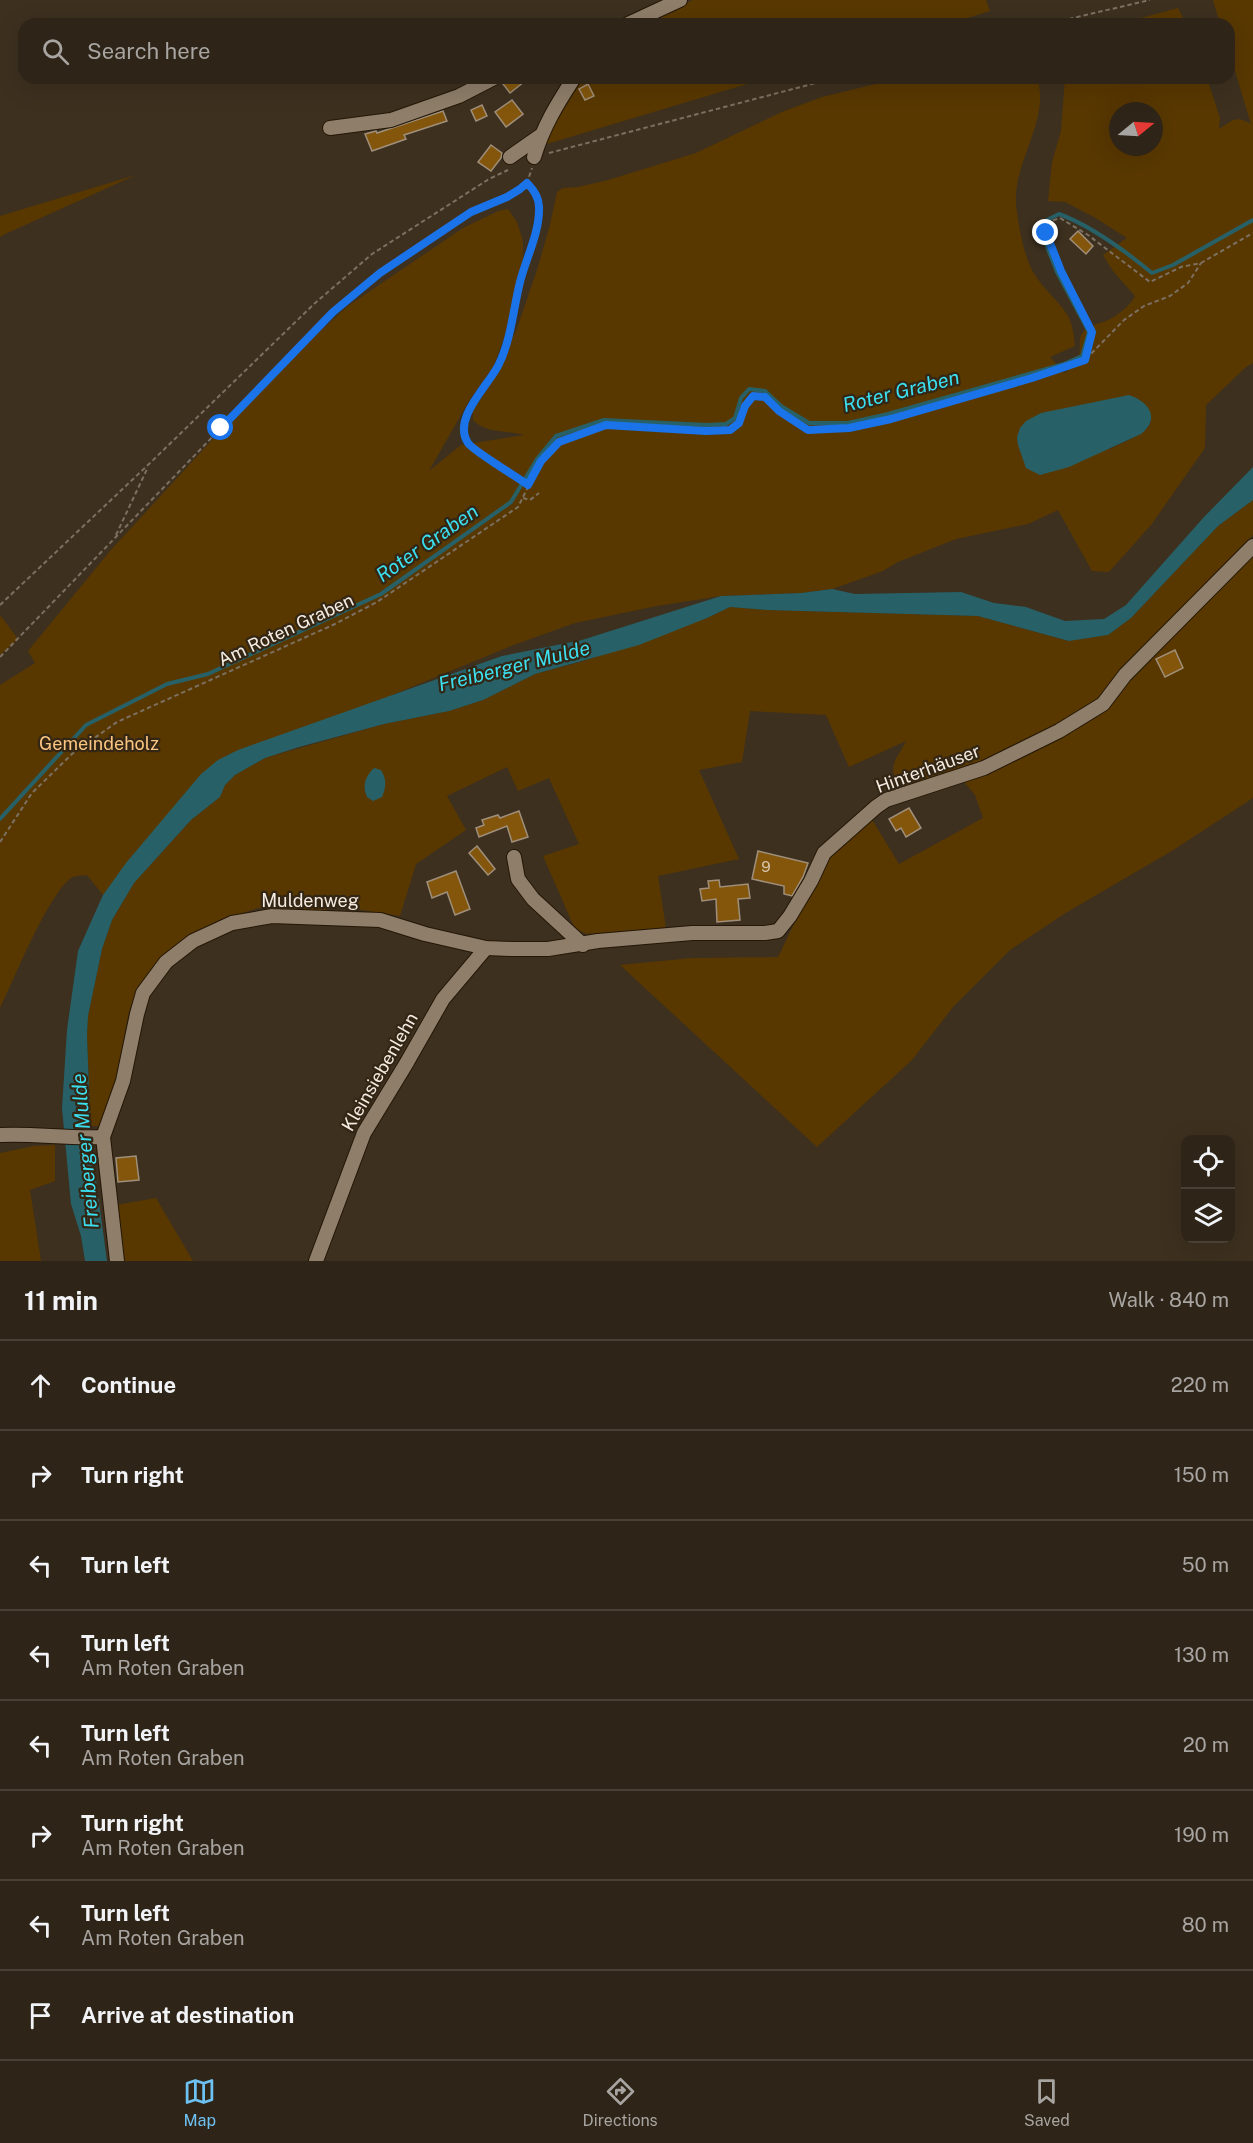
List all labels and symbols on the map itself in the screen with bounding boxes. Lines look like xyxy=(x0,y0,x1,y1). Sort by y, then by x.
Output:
north arrow xyxy=(1109,102,1163,156)
route end xyxy=(1032,219,1058,245)
water label: Roter Graben xyxy=(840,365,962,417)
route start xyxy=(207,414,233,440)
water label: Roter Graben xyxy=(371,499,483,587)
street label: Am Roten Graben xyxy=(215,589,357,670)
water label: Freiberger Mulde xyxy=(436,635,593,696)
park label: Gemeindeholz xyxy=(39,733,159,754)
street label: Hinterhäuser xyxy=(873,740,983,797)
house number: 9 xyxy=(761,858,771,875)
street label: Muldenweg xyxy=(261,890,359,911)
street label: Kleinsiebenlehn xyxy=(337,1009,422,1135)
water label: Freiberger Mulde xyxy=(66,1072,104,1230)

